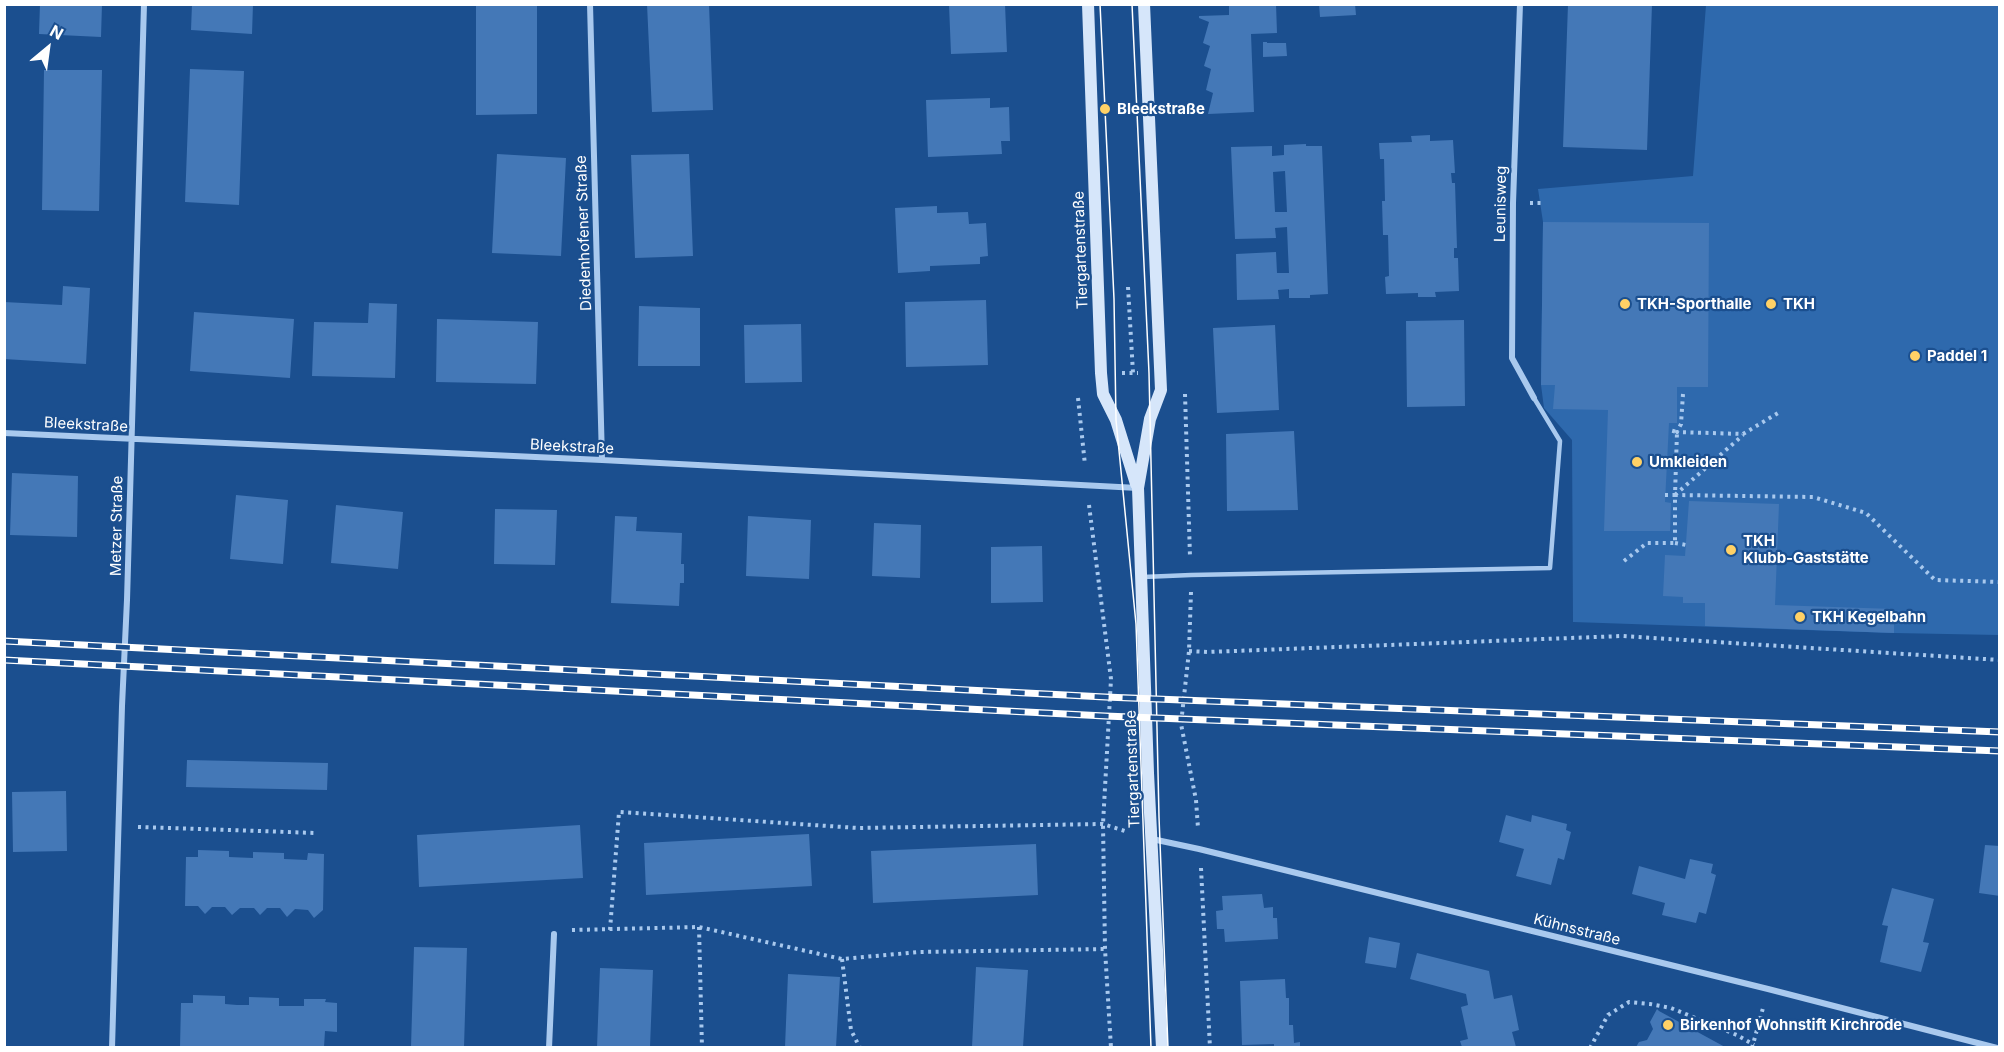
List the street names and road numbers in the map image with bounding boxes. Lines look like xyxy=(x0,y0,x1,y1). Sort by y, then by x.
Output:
street label: Diedenhofener Straße xyxy=(572,155,596,311)
street label: Leunisweg xyxy=(1491,166,1511,242)
street label: Tiergartenstraße xyxy=(1070,191,1092,309)
street label: Bleekstraße xyxy=(44,414,128,436)
street label: Bleekstraße xyxy=(530,436,614,458)
street label: Metzer Straße xyxy=(107,476,127,576)
street label: Tiergartenstraße xyxy=(1122,710,1144,828)
street label: Kühnsstraße xyxy=(1532,911,1622,949)

